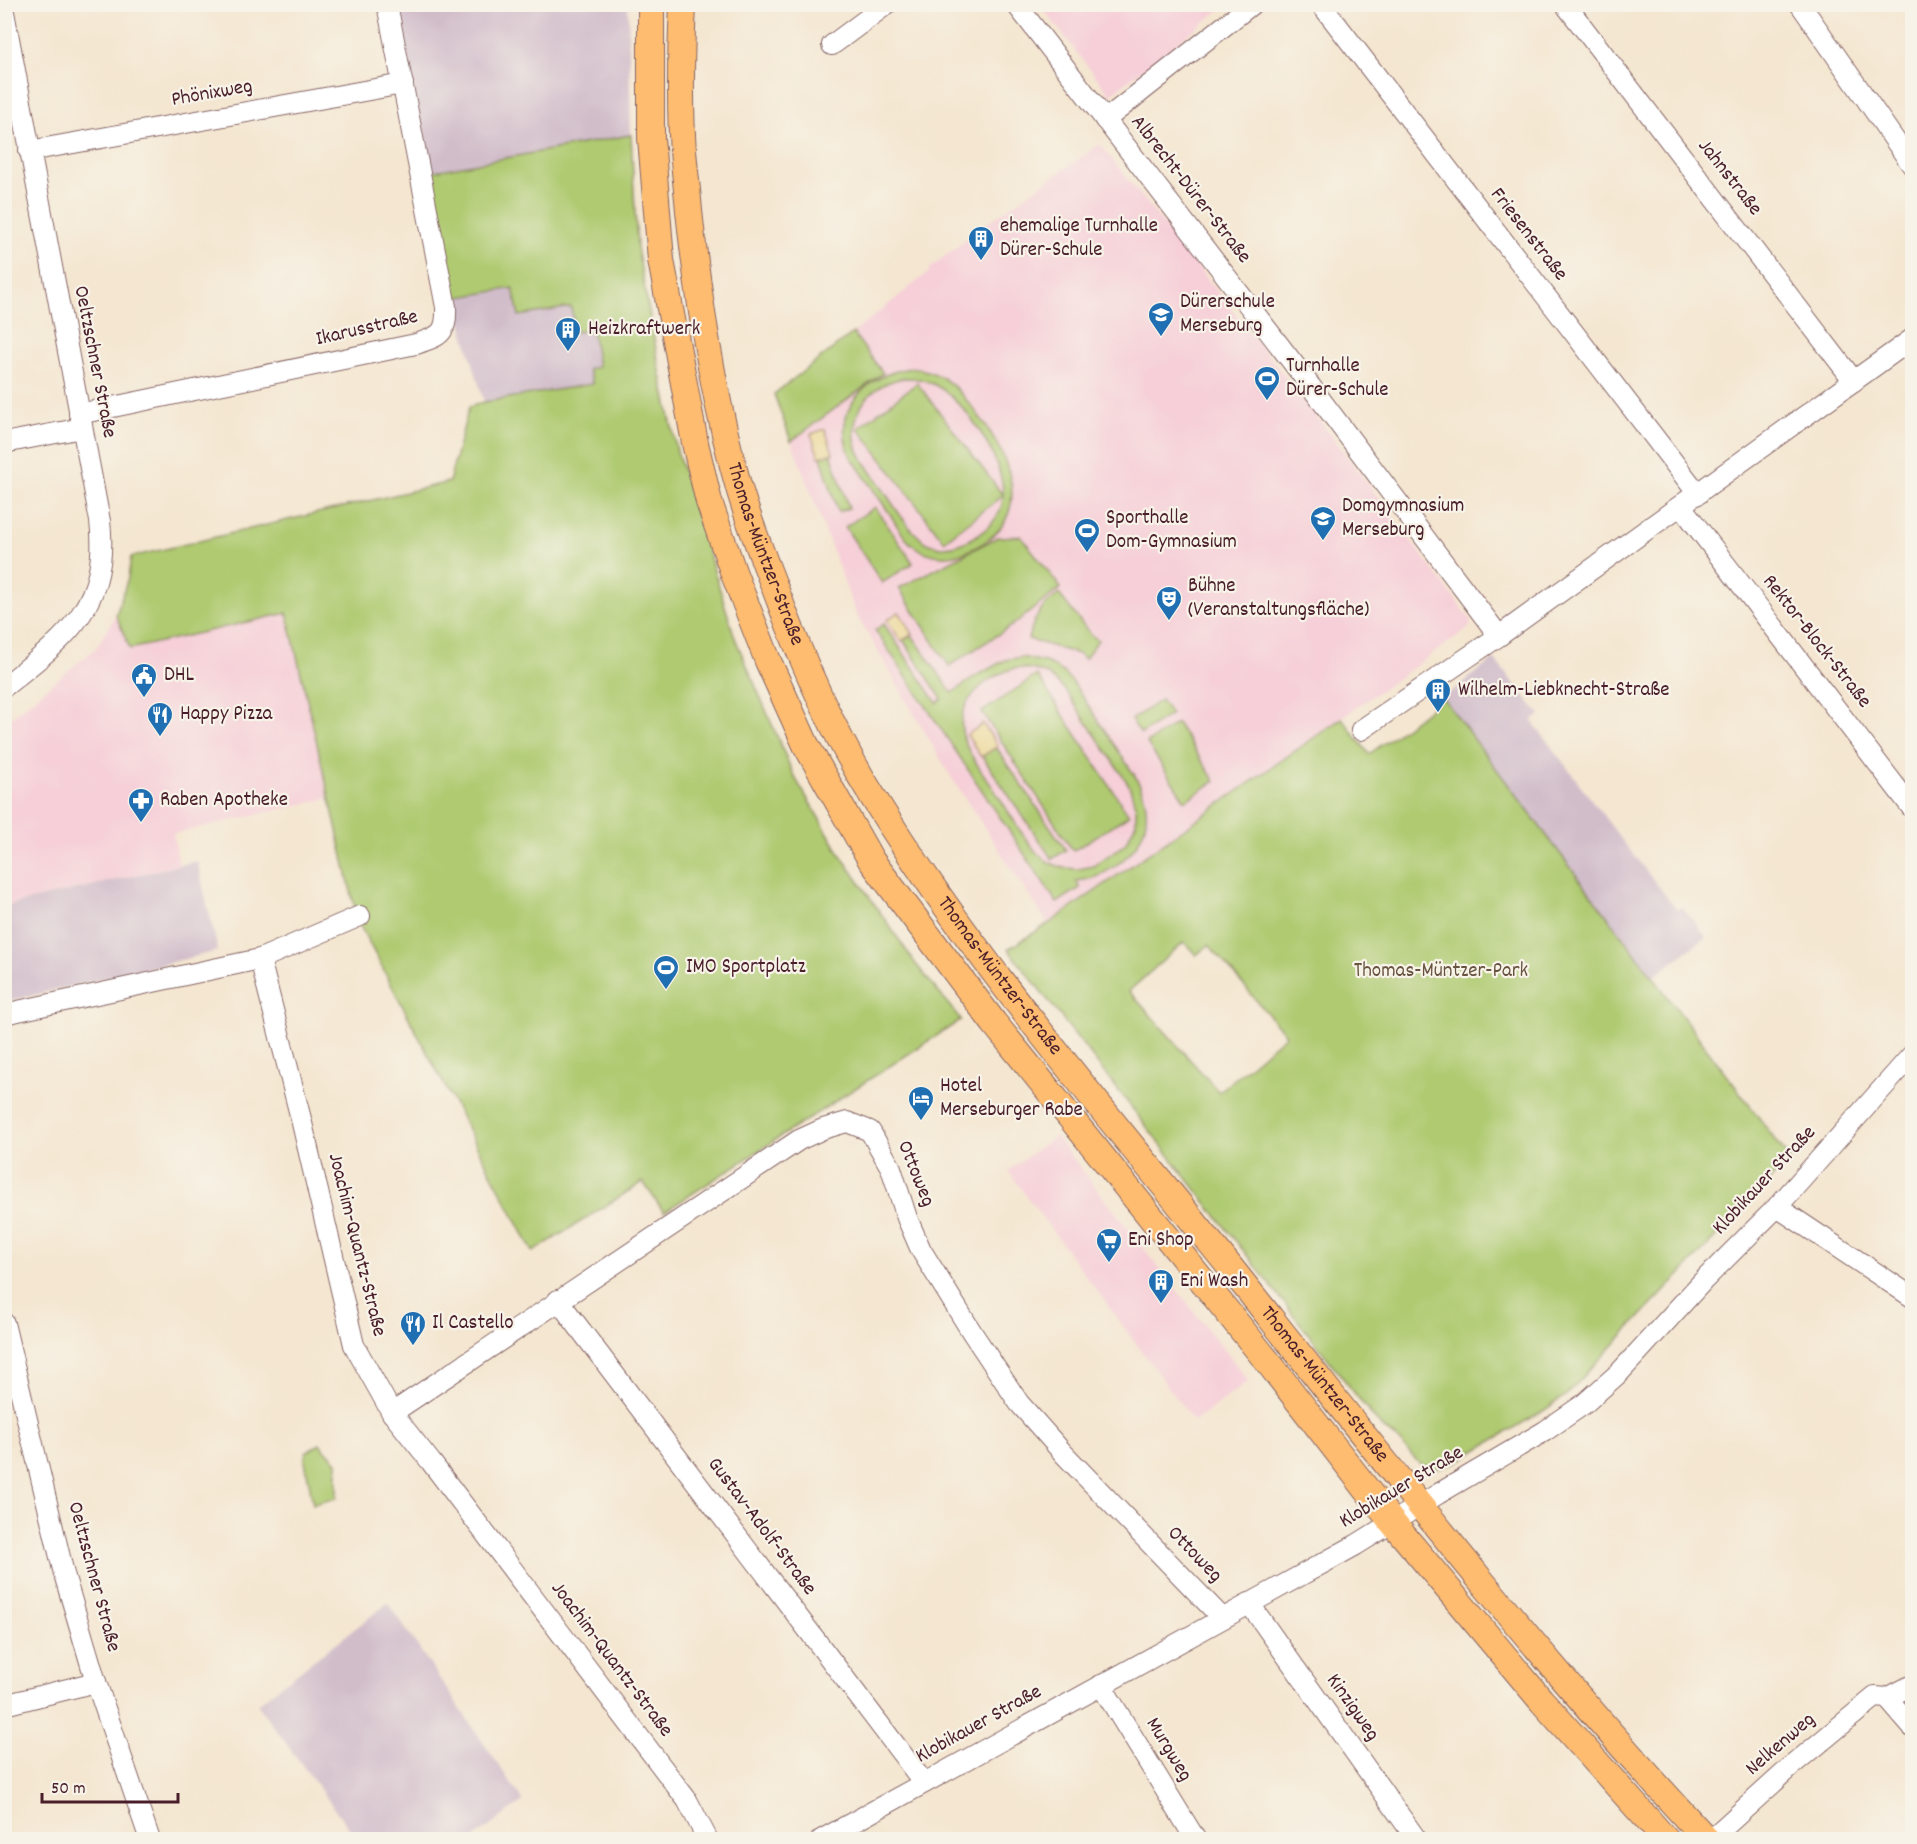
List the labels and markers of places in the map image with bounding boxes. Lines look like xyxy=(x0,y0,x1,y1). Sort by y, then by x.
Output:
place label: ehemalige Turnhalle Dürer-Schule xyxy=(1000,212,1158,266)
building icon: ehemalige Turnhalle Dürer-Schule xyxy=(966,224,996,262)
place label: Dürerschule Merseburg xyxy=(1180,288,1275,342)
school or university icon: Dürerschule Merseburg xyxy=(1146,300,1176,338)
building icon: Heizkraftwerk xyxy=(553,315,583,353)
place label: Heizkraftwerk xyxy=(588,315,700,345)
place label: Turnhalle Dürer-Schule xyxy=(1286,352,1389,406)
sports icon: Turnhalle Dürer-Schule xyxy=(1252,364,1282,402)
place label: Domgymnasium Merseburg xyxy=(1342,492,1464,546)
place label: Sporthalle Dom-Gymnasium xyxy=(1106,504,1237,558)
school or university icon: Domgymnasium Merseburg xyxy=(1308,504,1338,542)
sports icon: Sporthalle Dom-Gymnasium xyxy=(1072,516,1102,554)
place label: Bühne (Veranstaltungsfläche) xyxy=(1188,572,1369,626)
theatre icon: Bühne (Veranstaltungsfläche) xyxy=(1154,584,1184,622)
public building icon: DHL xyxy=(129,661,159,699)
place label: DHL xyxy=(164,661,195,691)
building icon: Wilhelm-Liebknecht-Straße xyxy=(1423,676,1453,714)
place label: Wilhelm-Liebknecht-Straße xyxy=(1458,676,1670,706)
restaurant icon: Happy Pizza xyxy=(145,700,175,738)
place label: Happy Pizza xyxy=(180,700,274,730)
pharmacy icon: Raben Apotheke xyxy=(126,786,156,824)
place label: Raben Apotheke xyxy=(160,786,288,816)
sports icon: IMO Sportplatz xyxy=(651,953,681,991)
place label: IMO Sportplatz xyxy=(686,953,806,983)
place label: Hotel Merseburger Rabe xyxy=(940,1072,1083,1126)
hotel icon: Hotel Merseburger Rabe xyxy=(906,1084,936,1122)
supermarket icon: Eni Shop xyxy=(1094,1226,1124,1264)
place label: Eni Shop xyxy=(1128,1226,1194,1256)
building icon: Eni Wash xyxy=(1146,1267,1176,1305)
place label: Eni Wash xyxy=(1180,1267,1248,1297)
restaurant icon: Il Castello xyxy=(398,1309,428,1347)
place label: Il Castello xyxy=(432,1309,514,1339)

